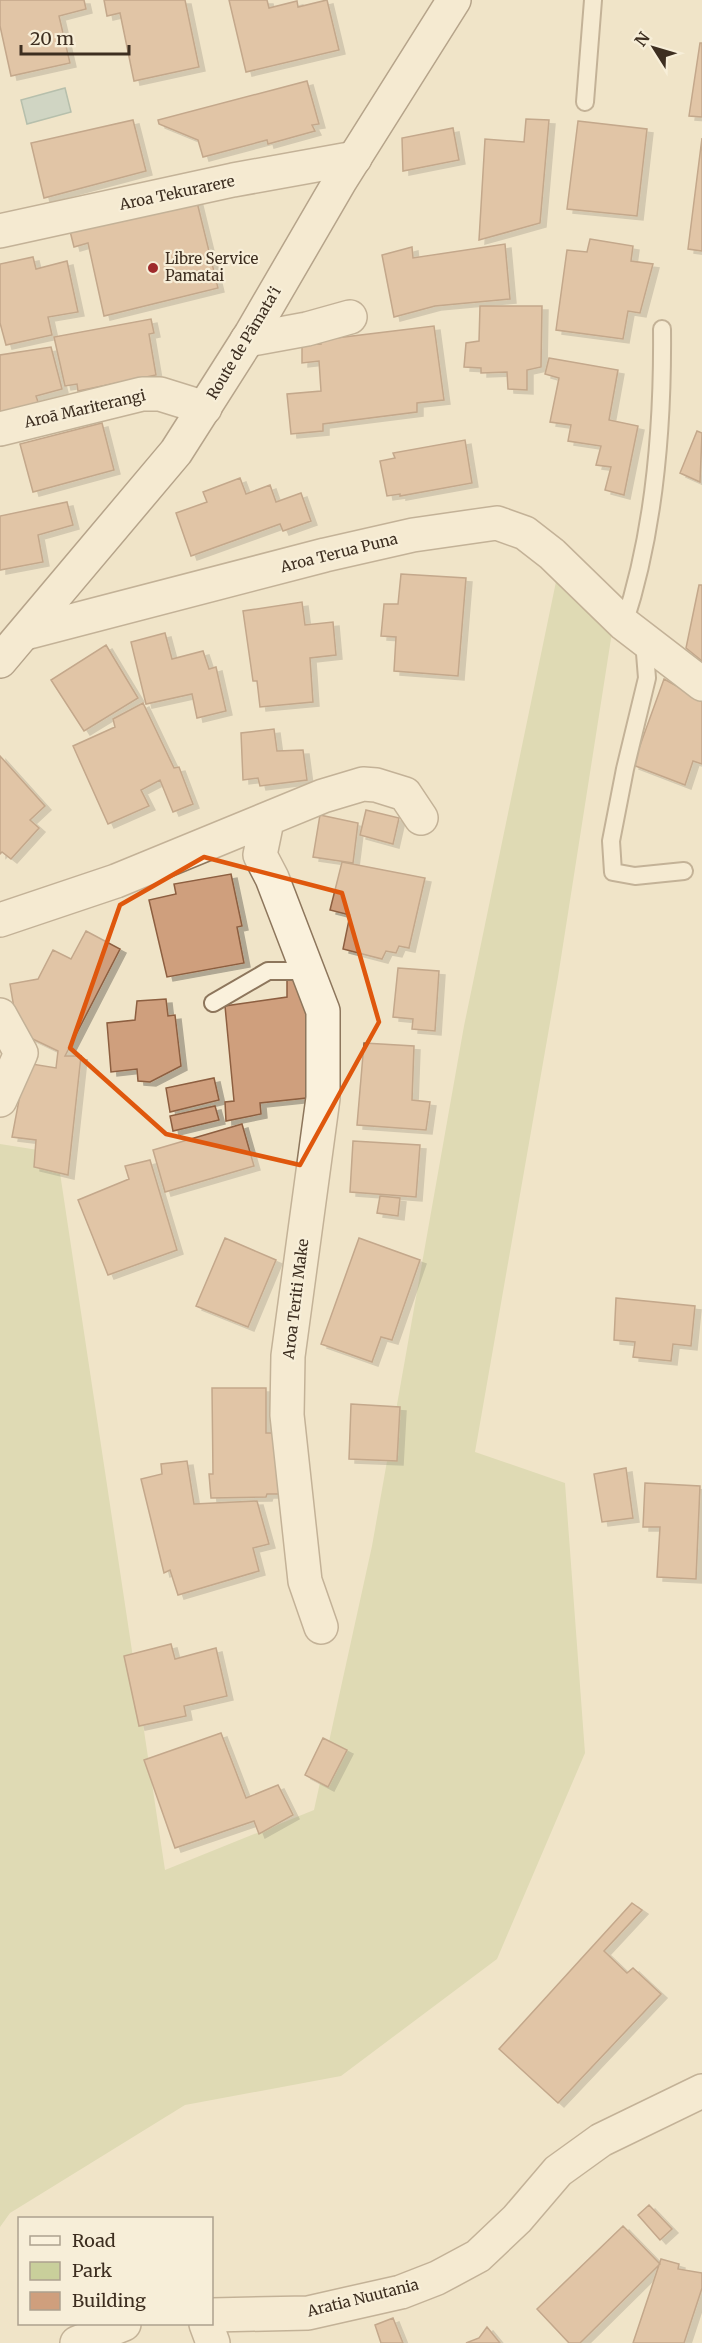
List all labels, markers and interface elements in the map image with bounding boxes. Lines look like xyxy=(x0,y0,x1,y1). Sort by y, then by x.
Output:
scale bar xyxy=(21,18,129,56)
north arrow xyxy=(624,18,684,78)
text: 20 m xyxy=(30,27,74,50)
text: N xyxy=(630,28,654,50)
street label: Aroa Tekurarere xyxy=(117,171,236,214)
place label: Libre Service Pamatai xyxy=(165,249,258,285)
marker: Libre Service Pamatai xyxy=(146,261,160,275)
street label: Route de Pāmata'i xyxy=(202,283,285,403)
street label: Aroā Mariterangi xyxy=(21,385,147,432)
street label: Aroa Terua Puna xyxy=(277,529,399,577)
street label: Aroa Teriti Make xyxy=(279,1238,312,1361)
legend xyxy=(18,2217,213,2325)
text: Road xyxy=(72,2229,116,2252)
text: Park xyxy=(72,2259,113,2282)
street label: Aratia Nuutania xyxy=(304,2274,421,2321)
text: Building xyxy=(72,2289,146,2312)

